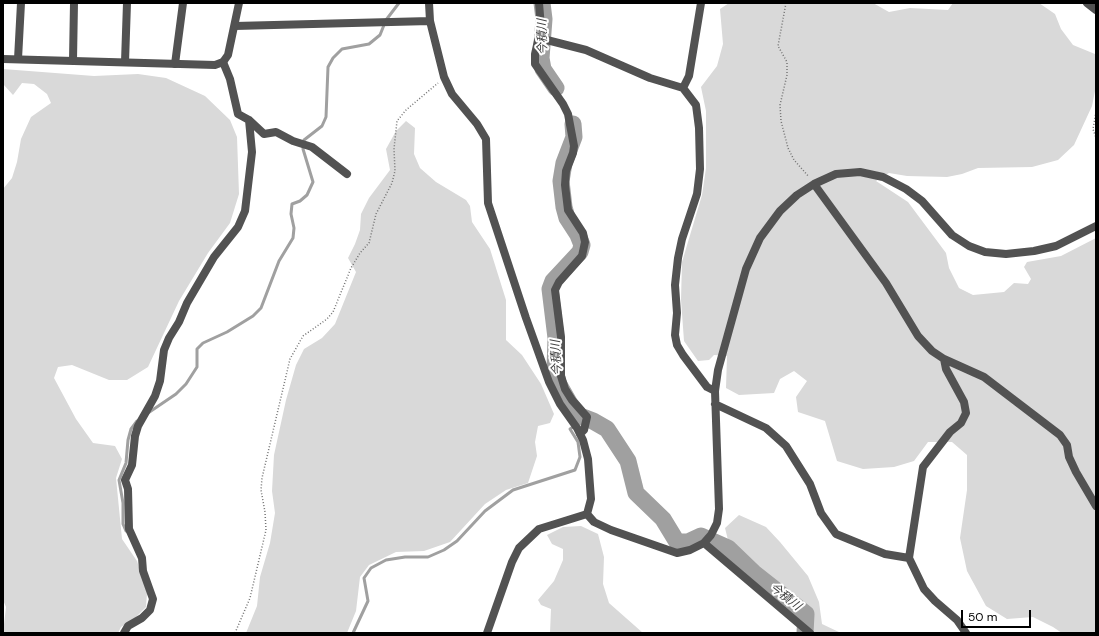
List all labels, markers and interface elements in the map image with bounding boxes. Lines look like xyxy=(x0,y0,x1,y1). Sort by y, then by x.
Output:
water label: 今積川 xyxy=(535,19,551,55)
water label: 今積川 xyxy=(549,340,565,376)
water label: 今積川 xyxy=(766,580,804,614)
scale bar xyxy=(963,602,1033,628)
text: 50 m xyxy=(968,609,997,625)

